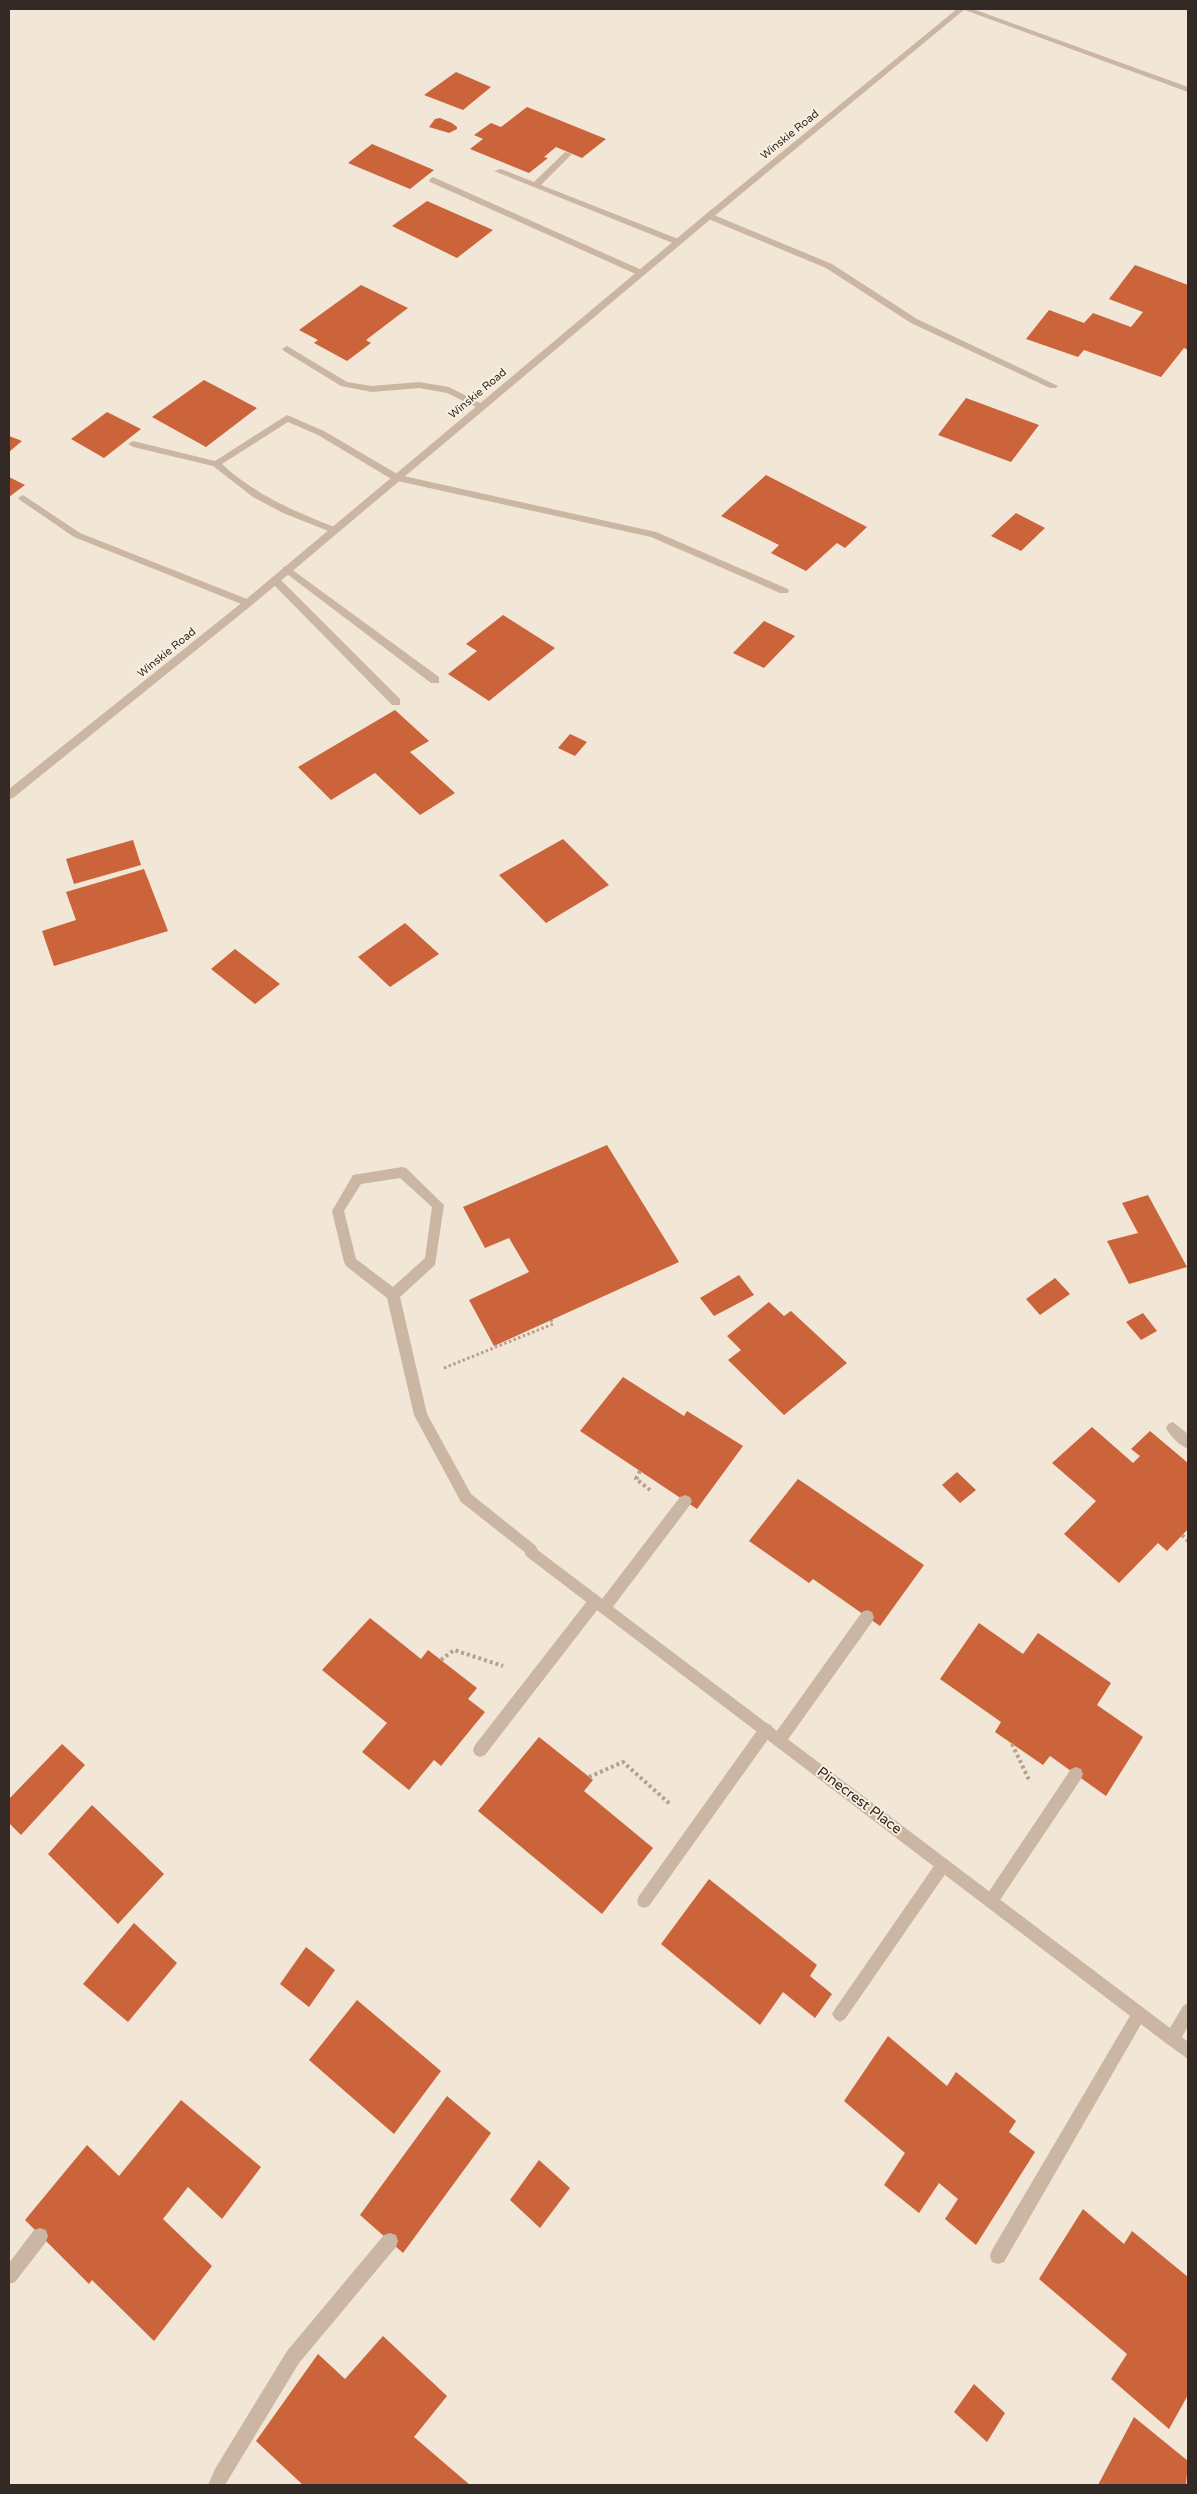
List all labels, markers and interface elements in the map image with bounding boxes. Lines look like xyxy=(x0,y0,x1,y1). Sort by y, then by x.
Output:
street label: Winskie Road xyxy=(758,107,822,163)
street label: Winskie Road xyxy=(446,366,510,422)
street label: Winskie Road xyxy=(135,625,199,681)
street label: Pinecrest Place xyxy=(813,1764,905,1838)

